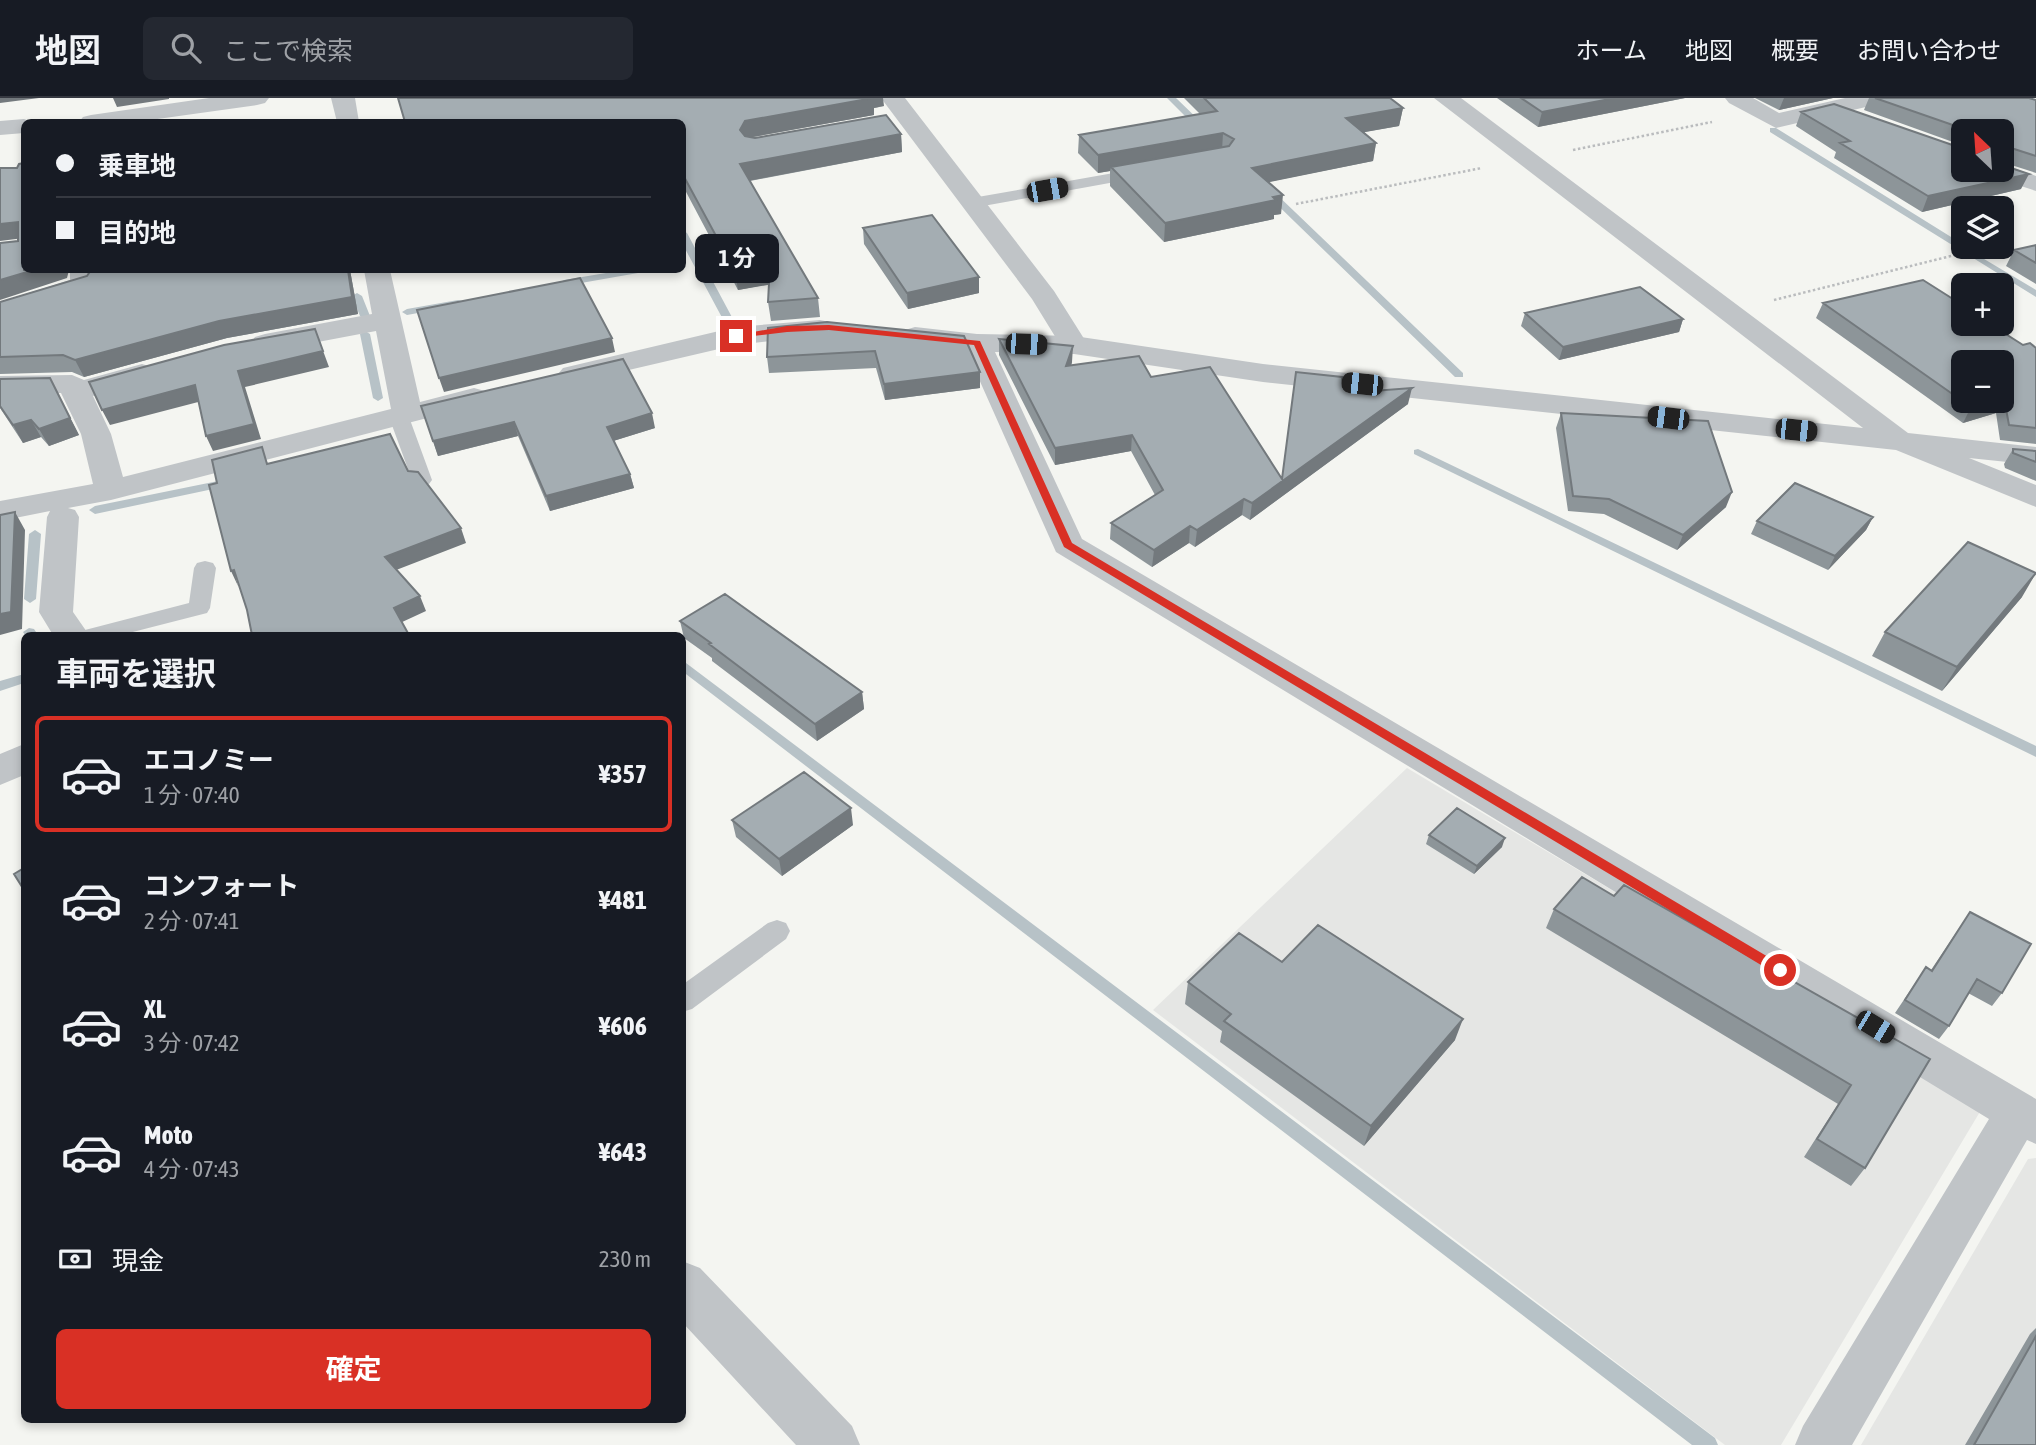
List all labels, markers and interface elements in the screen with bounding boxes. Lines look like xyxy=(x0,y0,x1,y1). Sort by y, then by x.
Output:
search box xyxy=(143,17,633,80)
icon: search xyxy=(167,29,205,67)
text: 地図 xyxy=(35,31,101,69)
text: ここで検索 xyxy=(223,36,353,66)
text: ホーム xyxy=(1576,37,1647,64)
text: 地図 xyxy=(1685,37,1733,64)
text: 概要 xyxy=(1771,37,1819,64)
text: お問い合わせ xyxy=(1857,37,2001,64)
north arrow xyxy=(1951,119,2014,182)
map controls xyxy=(1951,119,2014,413)
text: 乗車地 xyxy=(98,151,176,181)
car xyxy=(1025,176,1070,204)
button: layers xyxy=(1951,196,2014,259)
text: 目的地 xyxy=(98,218,176,248)
callout: 1 分 xyxy=(694,234,778,284)
text: 1 分 xyxy=(719,245,755,271)
button: + xyxy=(1951,273,2014,336)
route end xyxy=(720,320,752,352)
car xyxy=(1005,333,1048,355)
button: − xyxy=(1951,350,2014,413)
car xyxy=(1341,371,1384,397)
car xyxy=(1646,405,1691,431)
car xyxy=(1775,417,1818,443)
text: 車両を選択 xyxy=(56,655,216,692)
icon: car xyxy=(60,743,123,806)
text: エコノミー xyxy=(144,745,274,775)
text: ¥357 xyxy=(599,759,647,789)
text: 1 分 · 07:40 xyxy=(144,782,240,808)
icon: car xyxy=(60,869,123,932)
text: コンフォート xyxy=(144,871,299,901)
text: ¥481 xyxy=(599,885,647,915)
text: 2 分 · 07:41 xyxy=(144,908,240,934)
route start xyxy=(1764,954,1796,986)
text: XL xyxy=(144,994,166,1024)
icon: car xyxy=(60,995,123,1058)
car xyxy=(1852,1007,1899,1047)
text: ¥606 xyxy=(599,1011,647,1041)
text: 3 分 · 07:42 xyxy=(144,1030,240,1056)
text: Moto xyxy=(144,1120,193,1150)
icon: car xyxy=(60,1121,123,1184)
text: ¥643 xyxy=(599,1137,647,1167)
text: 4 分 · 07:43 xyxy=(144,1156,240,1182)
icon: cash xyxy=(56,1240,94,1278)
text: 現金 xyxy=(112,1246,164,1276)
text: 230 m xyxy=(599,1246,651,1272)
button: 確定 xyxy=(56,1329,651,1409)

